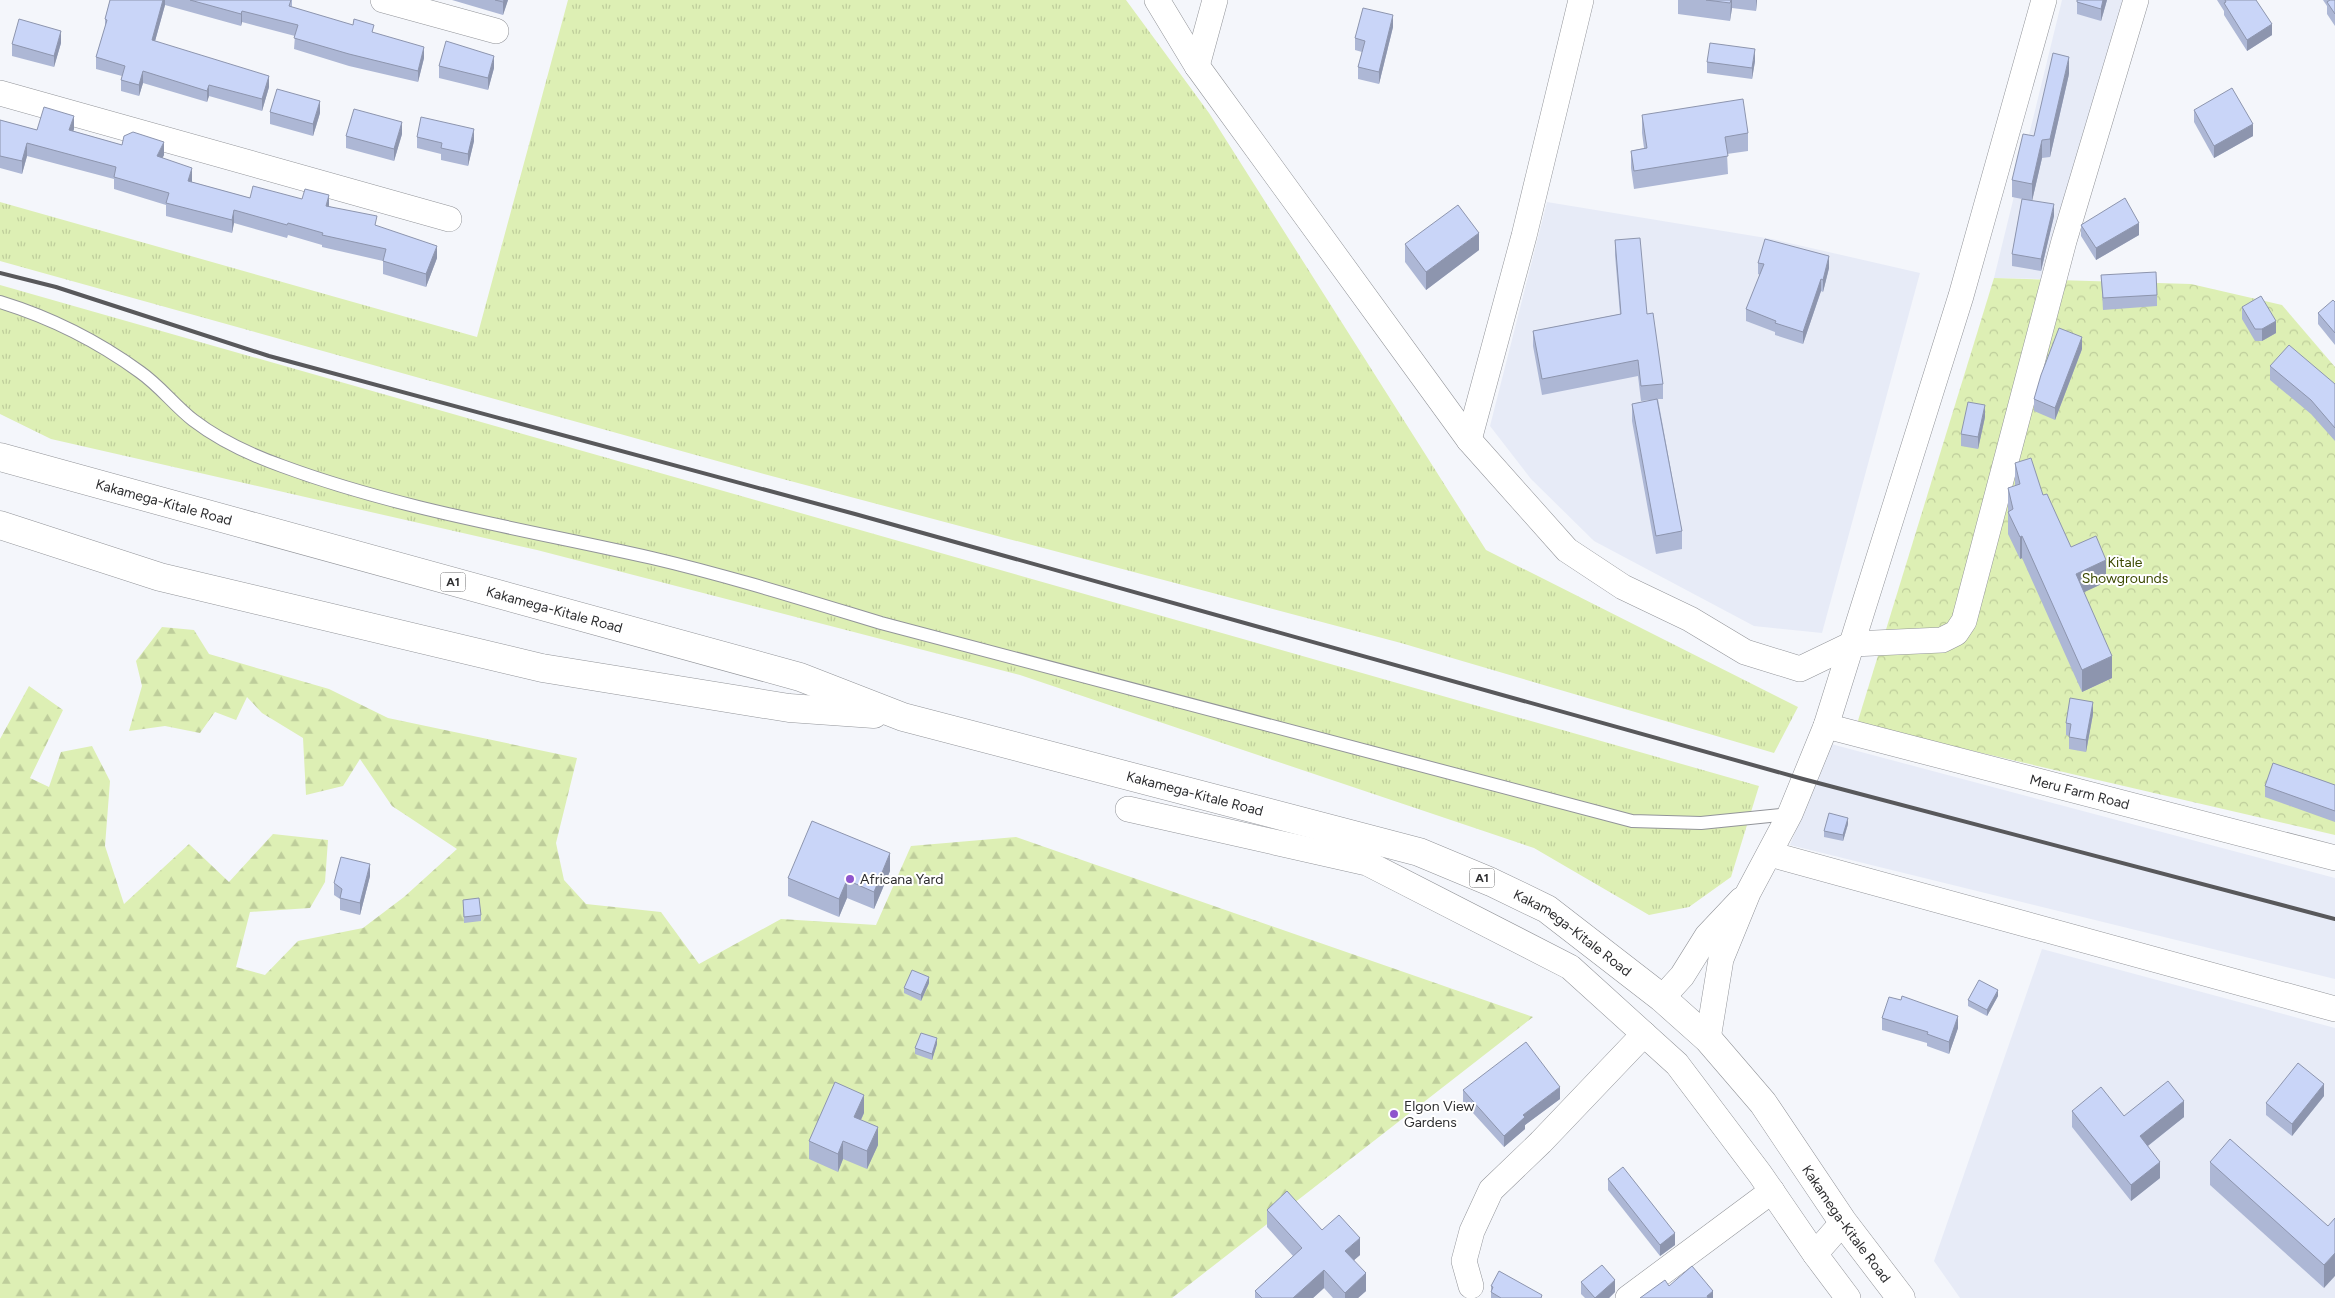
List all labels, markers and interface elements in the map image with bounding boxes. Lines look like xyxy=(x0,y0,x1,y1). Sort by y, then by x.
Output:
street label: Kakamega-Kitale Road xyxy=(94,475,234,529)
park label: Kitale Showgrounds xyxy=(2082,554,2168,587)
road number: A1 xyxy=(440,572,466,592)
street label: Kakamega-Kitale Road xyxy=(484,583,625,636)
street label: Kakamega-Kitale Road xyxy=(1125,767,1265,819)
street label: Meru Farm Road xyxy=(2028,771,2131,813)
road number: A1 xyxy=(1470,868,1494,888)
place label: Africana Yard xyxy=(860,871,943,888)
marker: Africana Yard xyxy=(844,873,856,885)
street label: Kakamega-Kitale Road xyxy=(1511,886,1635,980)
place label: Elgon View Gardens xyxy=(1404,1098,1474,1131)
marker: Elgon View Gardens xyxy=(1388,1108,1400,1120)
street label: Kakamega-Kitale Road xyxy=(1799,1162,1895,1286)

